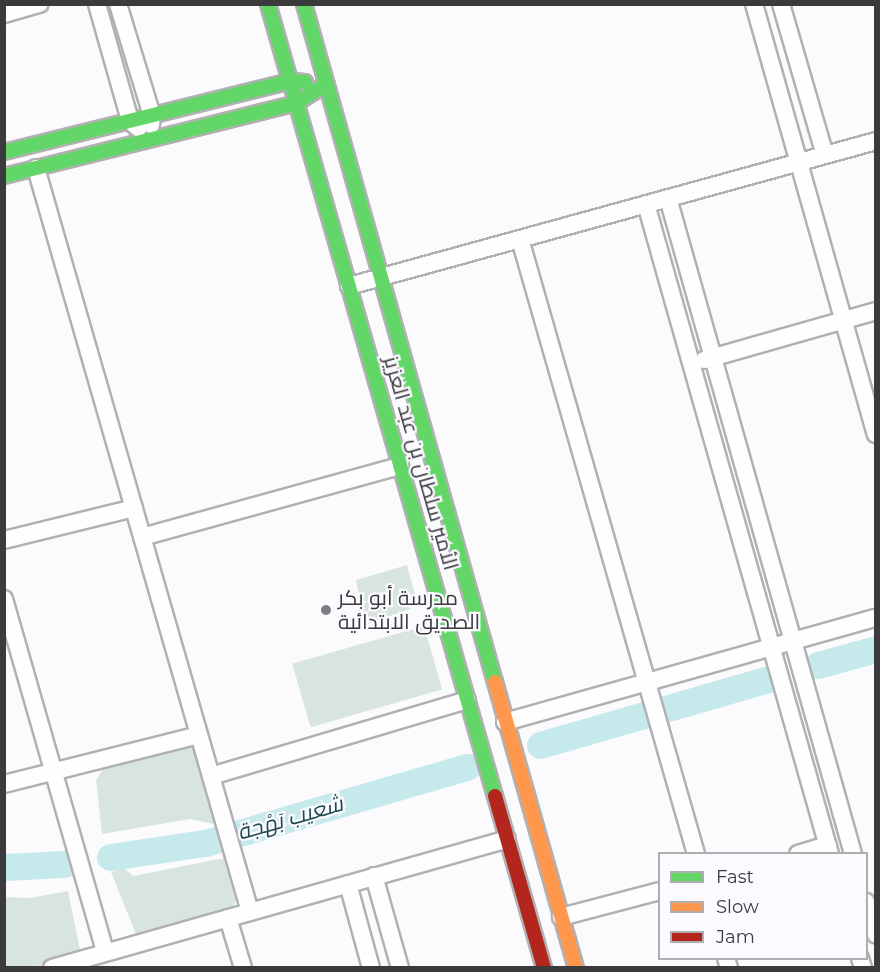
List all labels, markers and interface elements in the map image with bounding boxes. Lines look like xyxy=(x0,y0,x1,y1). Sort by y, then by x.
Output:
street label: الأمير سلطان بن عبد العزيز xyxy=(378,353,464,573)
place label: مدرسة أبو بكر الصديق الابتدائية xyxy=(338,585,480,635)
marker: مدرسة أبو بكر الصديق الابتدائية xyxy=(319,603,333,617)
water label: شعيب بَهْجة xyxy=(234,790,346,846)
legend xyxy=(658,852,868,960)
text: Fast xyxy=(716,866,754,888)
text: Slow xyxy=(716,896,759,918)
text: Jam xyxy=(716,926,755,948)

